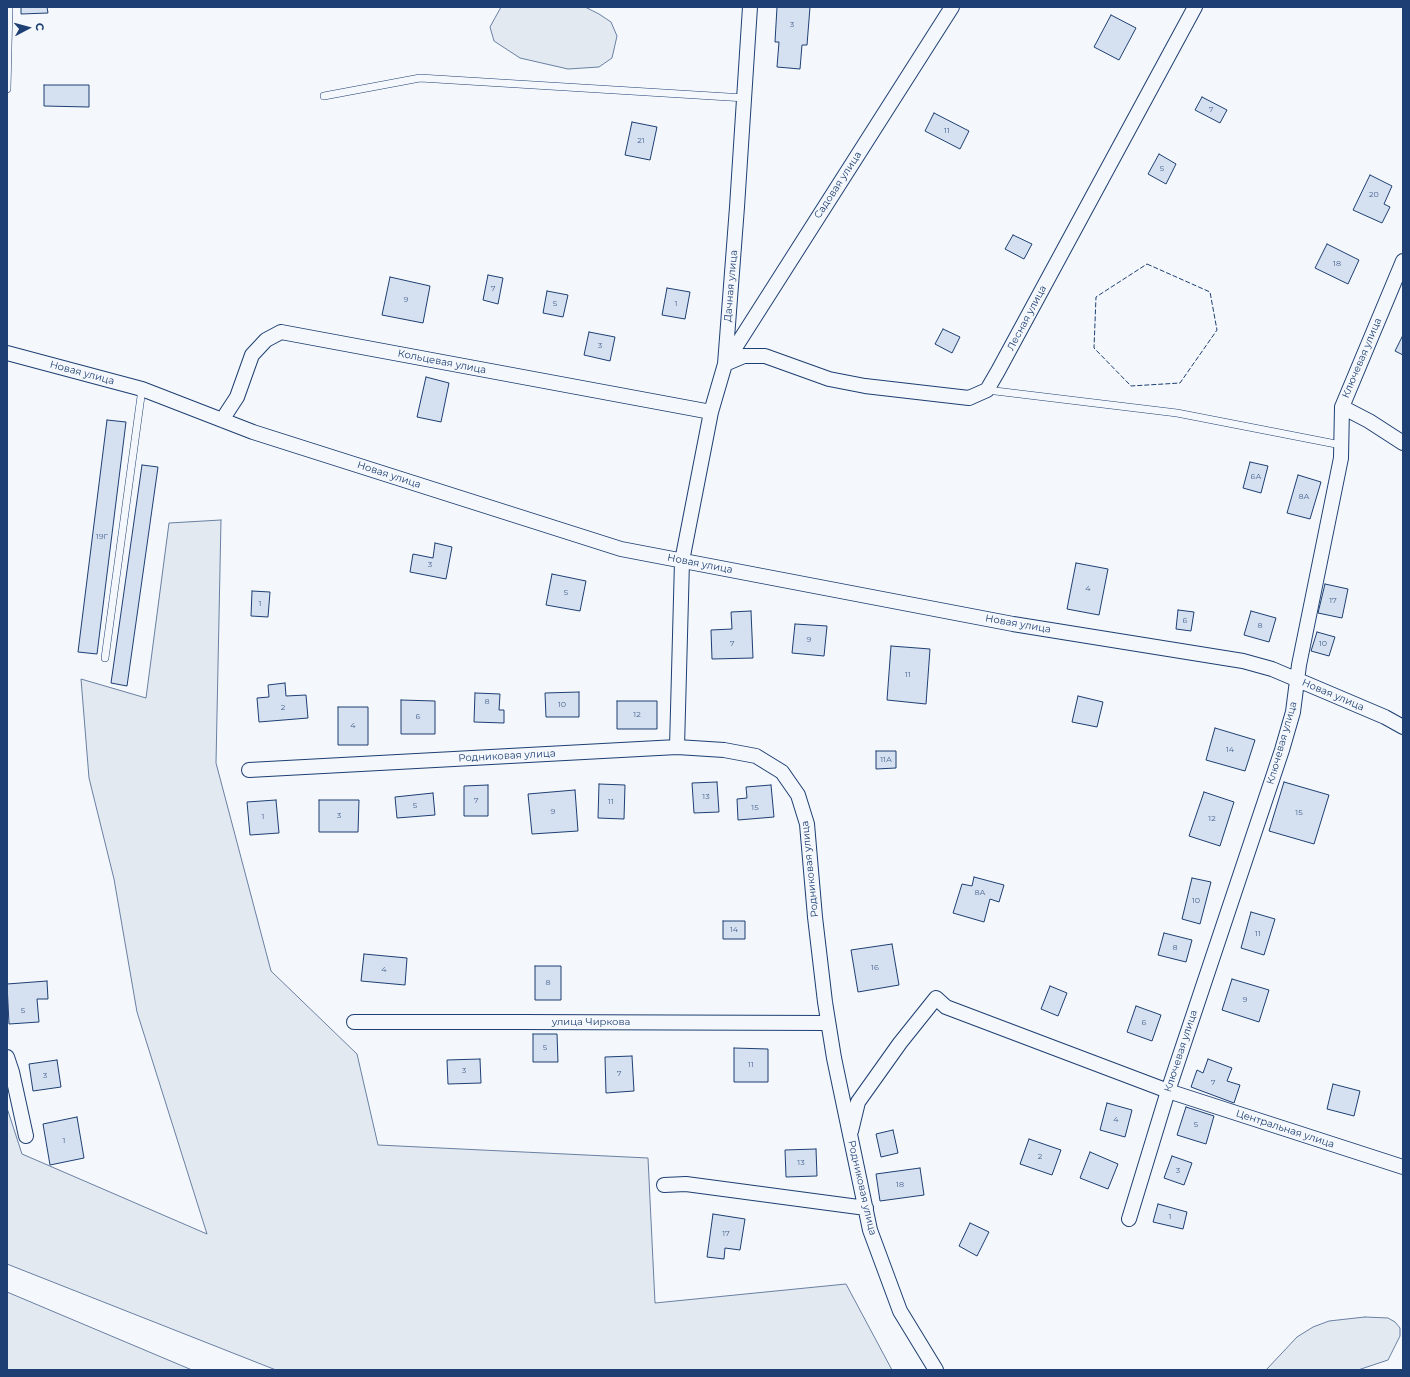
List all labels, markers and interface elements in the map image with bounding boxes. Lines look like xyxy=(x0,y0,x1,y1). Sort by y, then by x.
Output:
north arrow xyxy=(8,8,48,48)
house number: 3 xyxy=(790,20,794,30)
text: С xyxy=(33,22,47,31)
house number: 7 xyxy=(1209,105,1213,115)
house number: 11 xyxy=(944,126,950,136)
house number: 21 xyxy=(637,136,645,146)
street label: Садовая улица xyxy=(812,149,864,221)
house number: 5 xyxy=(1160,164,1164,174)
house number: 20 xyxy=(1369,190,1379,200)
street label: Дачная улица xyxy=(722,249,740,323)
house number: 18 xyxy=(1333,259,1341,269)
street label: Лесная улица xyxy=(1005,283,1049,353)
house number: 7 xyxy=(491,284,495,294)
house number: 9 xyxy=(404,295,408,305)
house number: 5 xyxy=(553,299,557,309)
house number: 1 xyxy=(675,299,677,309)
street label: Ключевая улица xyxy=(1340,316,1384,400)
house number: 3 xyxy=(598,341,602,351)
street label: Кольцевая улица xyxy=(397,348,487,376)
street label: Новая улица xyxy=(48,359,116,387)
street label: Новая улица xyxy=(356,459,422,491)
house number: 6А xyxy=(1251,472,1261,482)
house number: 8А xyxy=(1298,492,1310,502)
house number: 19Г xyxy=(96,532,108,542)
street label: Новая улица xyxy=(666,552,734,576)
house number: 3 xyxy=(428,560,432,570)
house number: 4 xyxy=(1085,584,1091,594)
house number: 5 xyxy=(564,588,568,598)
house number: 17 xyxy=(1329,596,1337,606)
house number: 1 xyxy=(259,599,261,609)
street label: Новая улица xyxy=(984,612,1052,636)
house number: 6 xyxy=(1183,616,1187,626)
house number: 8 xyxy=(1257,621,1263,631)
house number: 9 xyxy=(807,635,811,645)
house number: 7 xyxy=(730,639,734,649)
house number: 10 xyxy=(1319,639,1327,649)
house number: 11 xyxy=(905,670,911,680)
street label: Новая улица xyxy=(1300,677,1366,713)
house number: 8 xyxy=(484,697,490,707)
house number: 10 xyxy=(558,700,566,710)
street label: Ключевая улица xyxy=(1264,700,1300,786)
house number: 2 xyxy=(281,703,285,713)
house number: 12 xyxy=(633,710,641,720)
house number: 6 xyxy=(416,712,420,722)
house number: 4 xyxy=(350,721,356,731)
house number: 14 xyxy=(1226,745,1234,755)
street label: Родниковая улица xyxy=(458,747,556,765)
house number: 11А xyxy=(880,755,892,765)
house number: 13 xyxy=(702,792,710,802)
house number: 7 xyxy=(474,796,478,806)
house number: 11 xyxy=(608,797,614,807)
house number: 5 xyxy=(413,801,417,811)
house number: 15 xyxy=(751,803,759,813)
house number: 9 xyxy=(551,807,555,817)
house number: 15 xyxy=(1295,808,1303,818)
house number: 3 xyxy=(337,811,341,821)
house number: 1 xyxy=(262,812,264,822)
house number: 12 xyxy=(1208,814,1216,824)
street label: Родниковая улица xyxy=(799,820,821,918)
house number: 8А xyxy=(974,888,986,898)
house number: 10 xyxy=(1192,896,1200,906)
house number: 14 xyxy=(730,925,738,935)
house number: 11 xyxy=(1255,929,1261,939)
house number: 8 xyxy=(1172,943,1178,953)
house number: 16 xyxy=(871,963,879,973)
house number: 4 xyxy=(381,965,387,975)
house number: 8 xyxy=(545,978,551,988)
house number: 9 xyxy=(1243,995,1247,1005)
house number: 5 xyxy=(21,1006,25,1016)
street label: Ключевая улица xyxy=(1162,1008,1200,1094)
street label: улица Чиркова xyxy=(552,1016,630,1028)
house number: 6 xyxy=(1142,1018,1146,1028)
house number: 5 xyxy=(543,1043,547,1053)
house number: 11 xyxy=(748,1060,754,1070)
house number: 3 xyxy=(462,1066,466,1076)
house number: 7 xyxy=(617,1069,621,1079)
house number: 3 xyxy=(43,1071,47,1081)
house number: 7 xyxy=(1211,1078,1215,1088)
street label: Центральная улица xyxy=(1234,1107,1336,1151)
house number: 4 xyxy=(1113,1115,1119,1125)
house number: 5 xyxy=(1194,1120,1198,1130)
house number: 1 xyxy=(63,1136,65,1146)
street label: Родниковая улица xyxy=(845,1139,879,1237)
house number: 2 xyxy=(1038,1152,1042,1162)
house number: 13 xyxy=(797,1158,805,1168)
house number: 3 xyxy=(1176,1166,1180,1176)
house number: 18 xyxy=(896,1180,904,1190)
house number: 1 xyxy=(1169,1212,1171,1222)
house number: 17 xyxy=(722,1229,730,1239)

